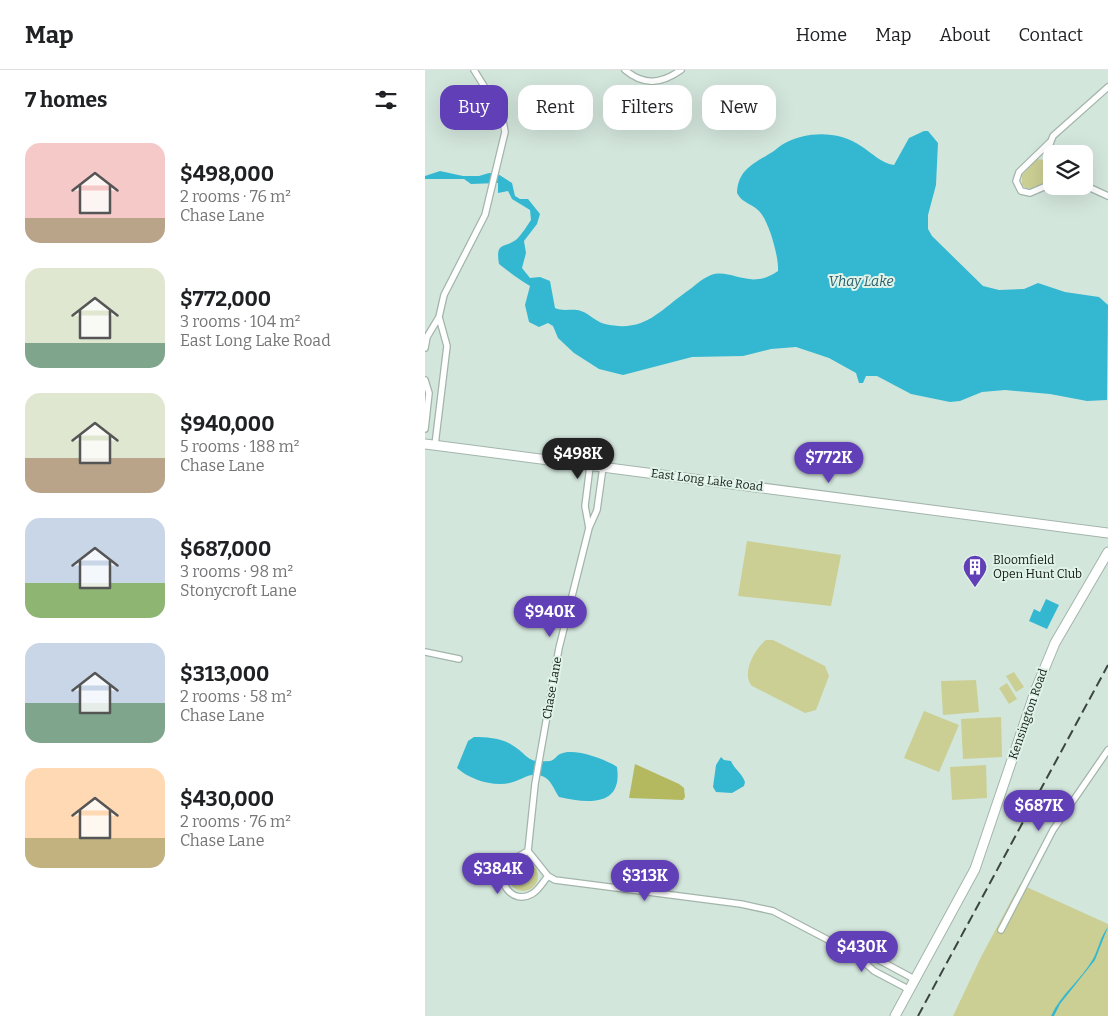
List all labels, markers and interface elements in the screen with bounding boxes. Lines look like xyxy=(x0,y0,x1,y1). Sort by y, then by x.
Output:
text: Map xyxy=(25,21,74,49)
text: Home xyxy=(796,24,847,46)
text: Map xyxy=(875,24,911,46)
text: About xyxy=(939,24,990,46)
text: Contact xyxy=(1018,24,1083,46)
chip: Buy xyxy=(440,85,508,130)
chip: Rent xyxy=(518,85,593,130)
chip: Filters xyxy=(603,85,692,130)
chip: New xyxy=(702,85,776,130)
icon: filters xyxy=(372,86,400,114)
text: 7 homes xyxy=(25,87,107,113)
map controls xyxy=(1043,145,1093,195)
button: layers xyxy=(1043,145,1093,195)
text: $498,000 xyxy=(180,161,274,187)
icon: home xyxy=(65,163,125,223)
text: 2 rooms · 76 m² xyxy=(180,187,291,206)
text: Chase Lane xyxy=(180,206,264,225)
water label: Vhay Lake xyxy=(829,273,893,290)
text: $772,000 xyxy=(180,286,271,312)
icon: home xyxy=(65,288,125,348)
text: 3 rooms · 104 m² xyxy=(180,312,300,331)
text: East Long Lake Road xyxy=(180,331,331,350)
text: $940,000 xyxy=(180,411,275,437)
icon: home xyxy=(65,413,125,473)
text: 5 rooms · 188 m² xyxy=(180,437,299,456)
pin: $498K xyxy=(543,438,613,480)
pin: $772K xyxy=(794,442,864,484)
text: $498K xyxy=(553,444,603,463)
text: $772K xyxy=(805,448,853,467)
text: Chase Lane xyxy=(180,456,264,475)
street label: East Long Lake Road xyxy=(650,466,764,494)
text: $687,000 xyxy=(180,536,271,562)
icon: home xyxy=(65,538,125,598)
place label: Bloomfield Open Hunt Club xyxy=(993,553,1082,581)
building icon: Bloomfield Open Hunt Club xyxy=(962,554,988,588)
text: 3 rooms · 98 m² xyxy=(180,562,293,581)
text: Stonycroft Lane xyxy=(180,581,297,600)
pin: $940K xyxy=(515,596,585,638)
text: $940K xyxy=(525,602,575,621)
street label: Chase Lane xyxy=(540,656,564,720)
text: $313,000 xyxy=(180,661,269,687)
icon: home xyxy=(65,663,125,723)
street label: Kensington Road xyxy=(1006,667,1050,761)
text: 2 rooms · 58 m² xyxy=(180,687,292,706)
text: Chase Lane xyxy=(180,706,264,725)
text: $430,000 xyxy=(180,786,274,812)
icon: home xyxy=(65,788,125,848)
pin: $687K xyxy=(1004,790,1074,832)
text: $687K xyxy=(1015,796,1063,815)
text: 2 rooms · 76 m² xyxy=(180,812,291,831)
text: Chase Lane xyxy=(180,831,264,850)
pin: $384K xyxy=(463,852,533,895)
text: $384K xyxy=(473,859,523,878)
pin: $313K xyxy=(610,860,680,902)
text: $313K xyxy=(622,866,668,885)
pin: $430K xyxy=(827,930,897,973)
text: $430K xyxy=(837,937,887,956)

